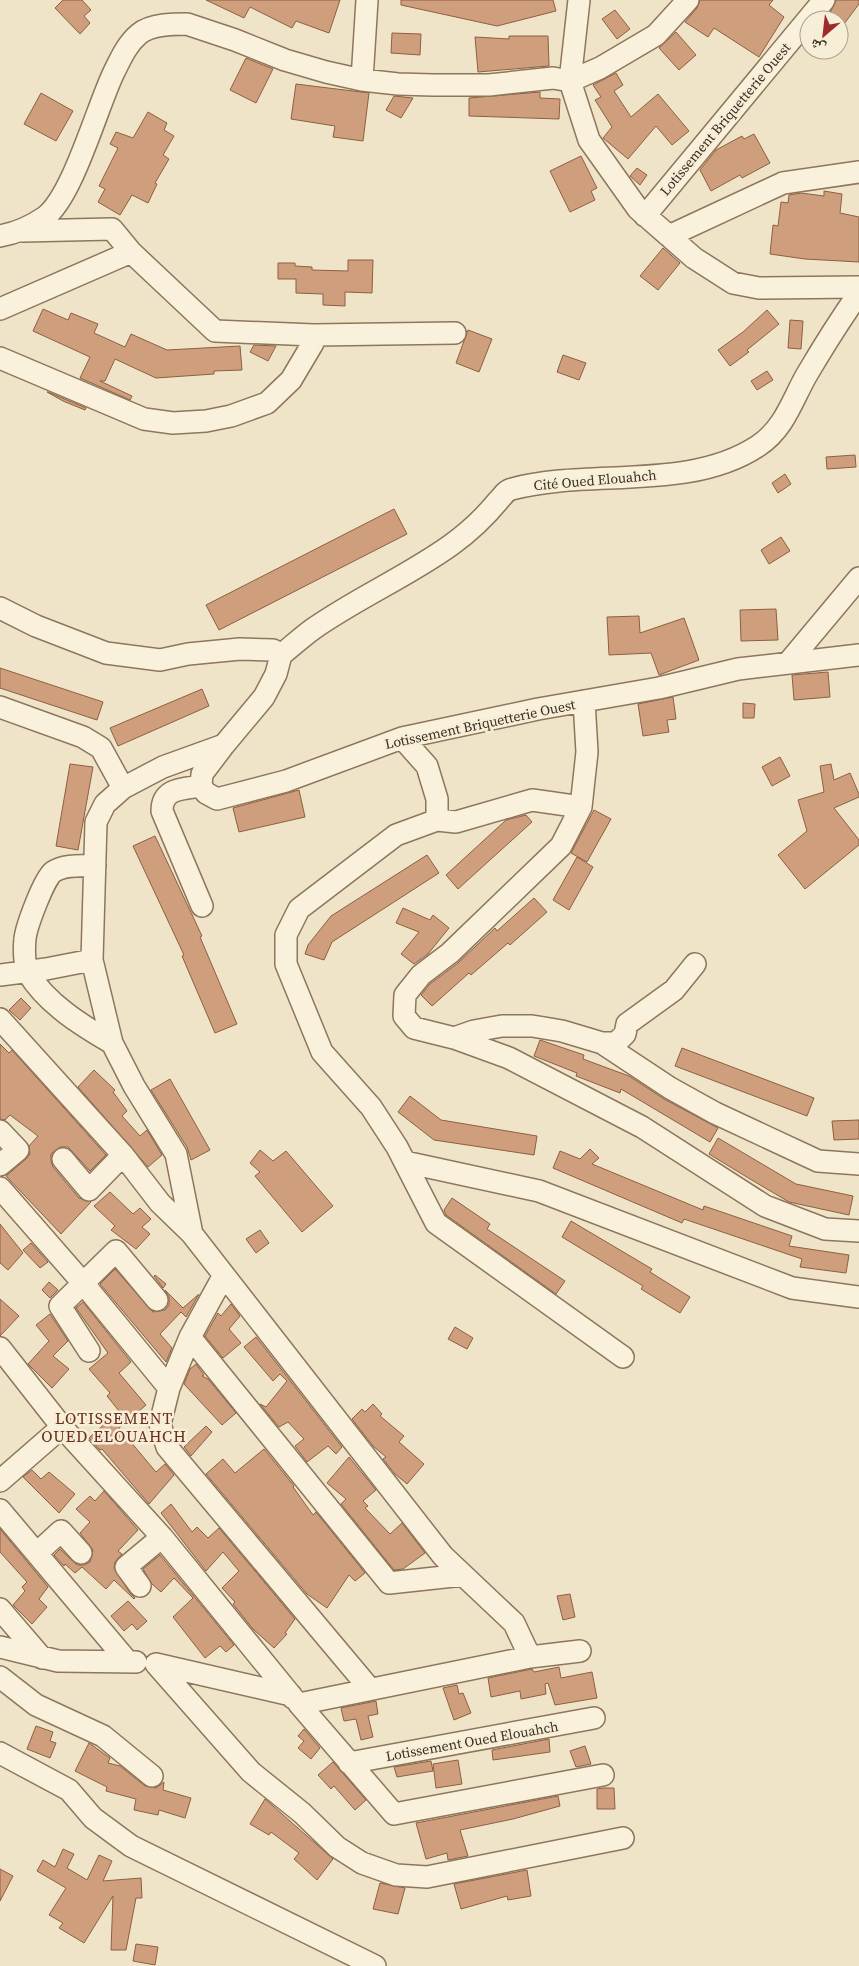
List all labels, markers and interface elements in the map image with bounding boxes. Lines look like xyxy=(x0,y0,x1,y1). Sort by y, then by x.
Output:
north arrow xyxy=(799,10,849,60)
text: ش xyxy=(807,34,829,59)
street label: Lotissement Briquetterie Ouest xyxy=(655,38,795,200)
street label: Cité Oued Elouahch xyxy=(533,465,657,495)
street label: Lotissement Briquetterie Ouest xyxy=(383,694,578,754)
district label: LOTISSEMENT OUED ELOUAHCH xyxy=(41,1407,187,1447)
street label: Lotissement Oued Elouahch xyxy=(384,1716,560,1766)

